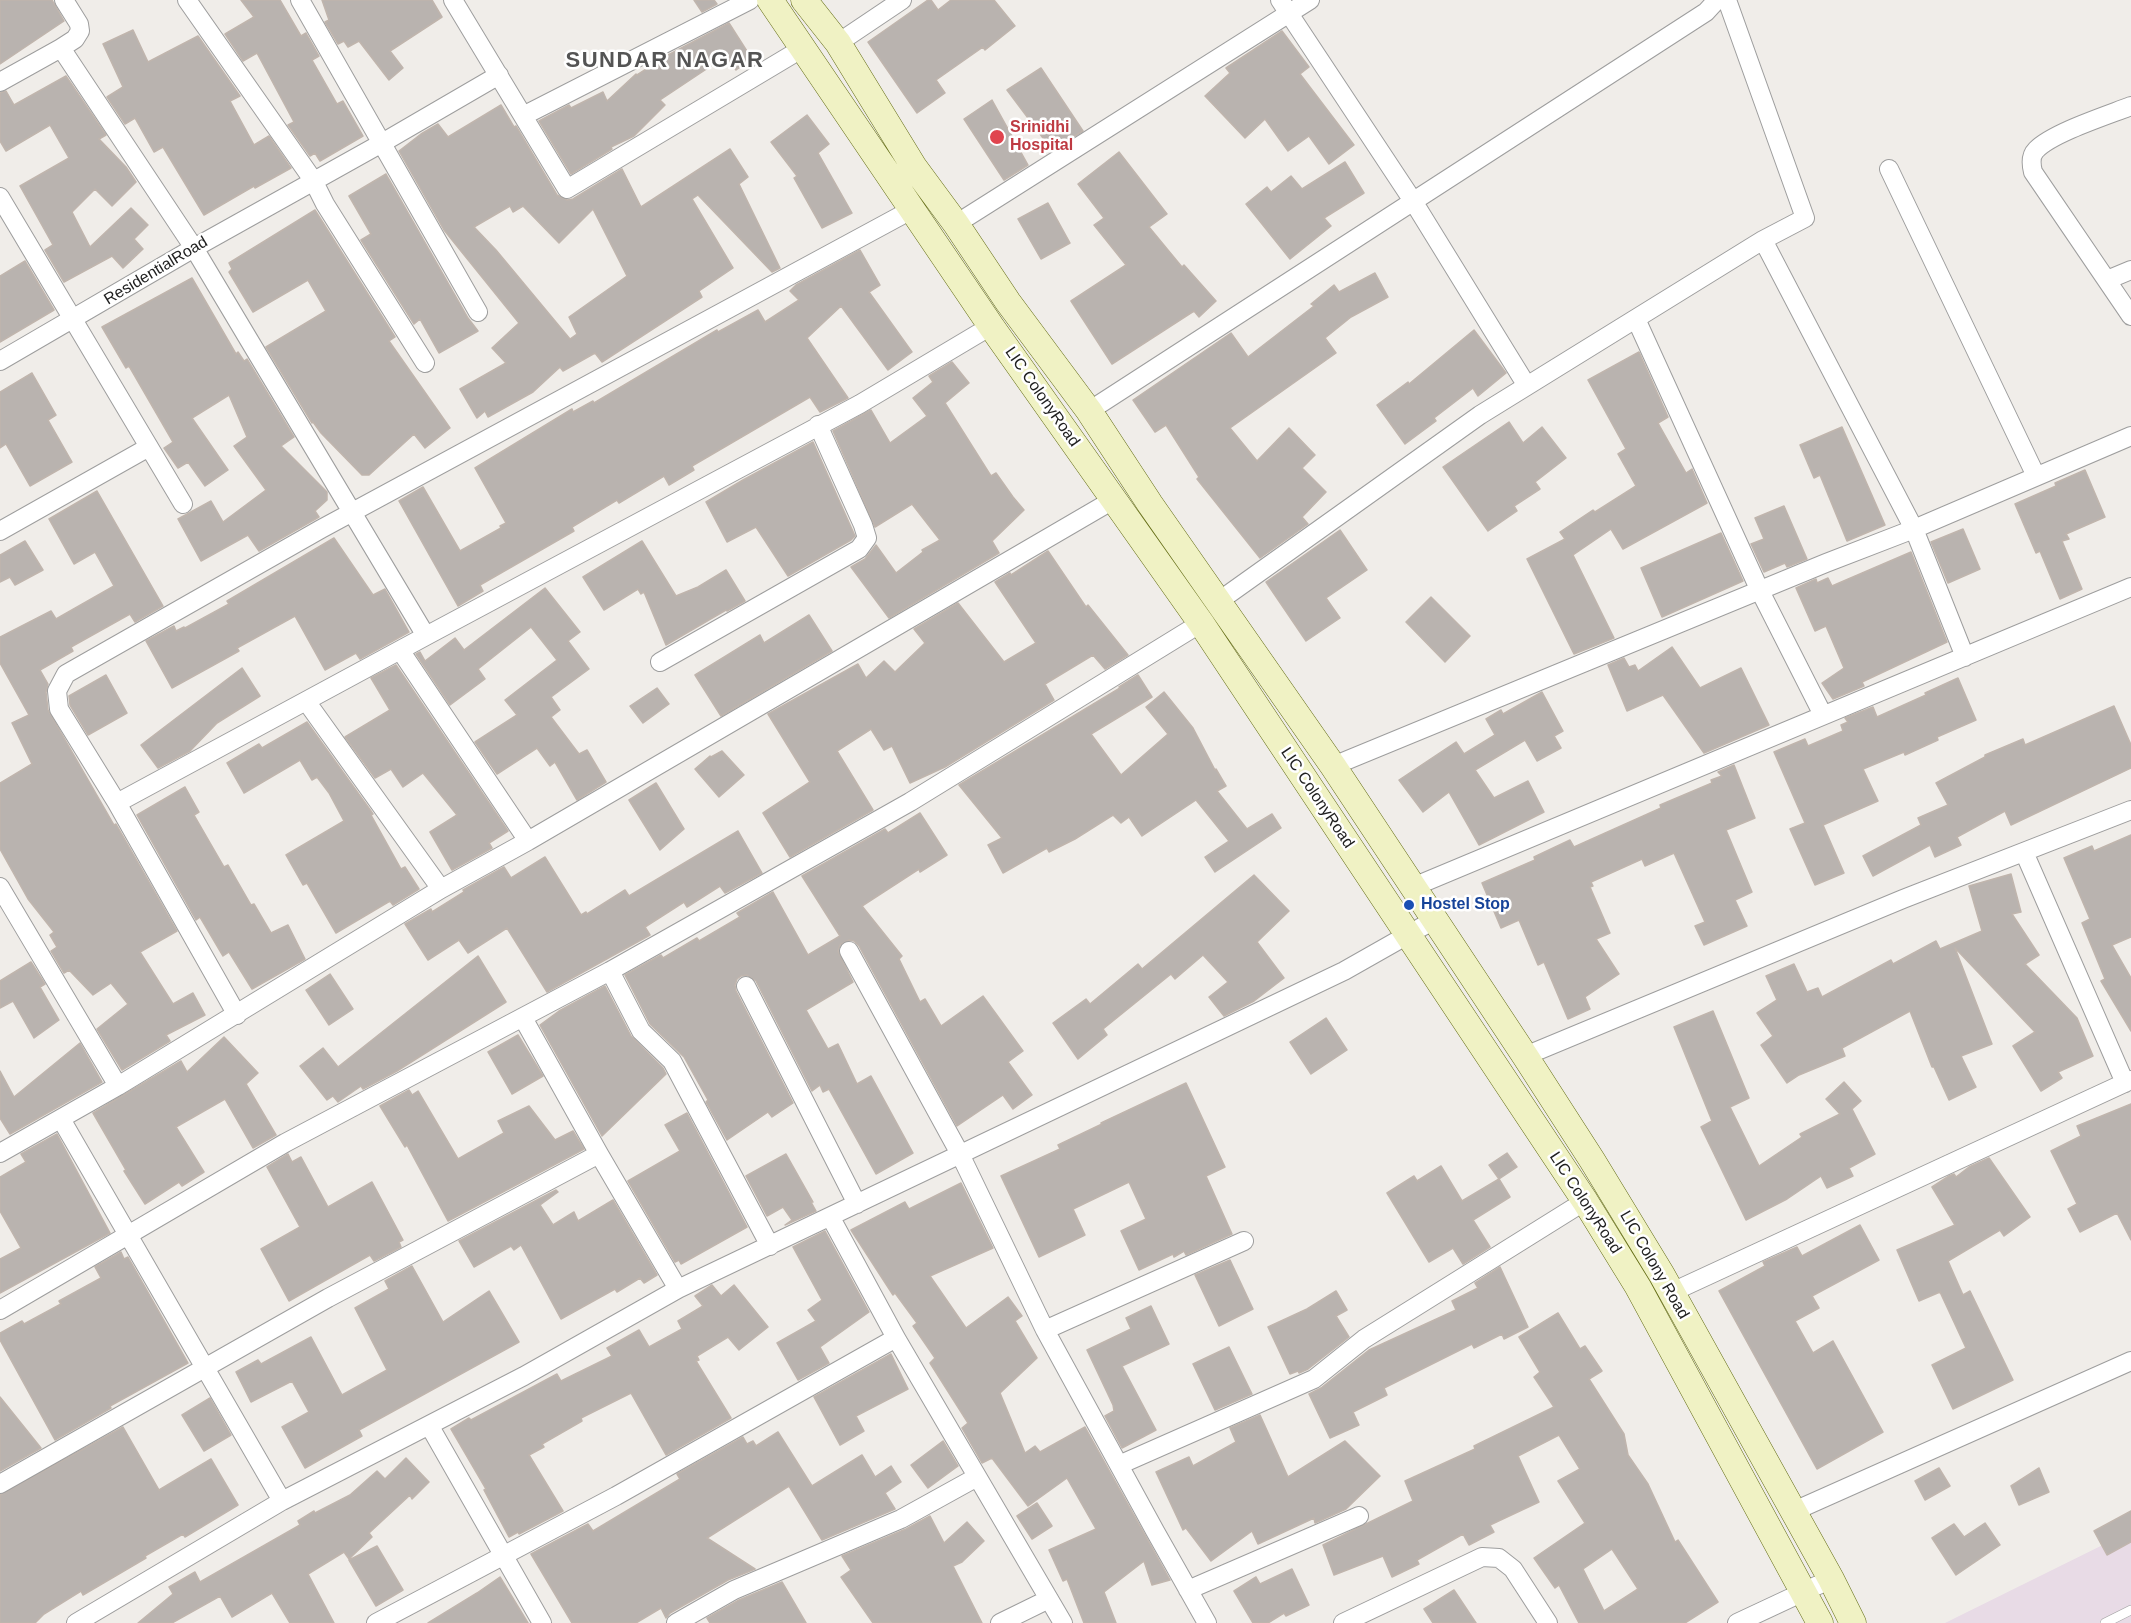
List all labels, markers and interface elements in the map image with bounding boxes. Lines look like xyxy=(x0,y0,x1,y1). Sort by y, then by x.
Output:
district label: SUNDAR NAGAR xyxy=(566,48,764,74)
place label: Srinidhi Hospital xyxy=(1010,118,1073,156)
marker: Srinidhi Hospital xyxy=(988,128,1006,146)
street label: ResidentialRoad xyxy=(101,233,211,309)
street label: LIC ColonyRoad xyxy=(1000,343,1084,451)
street label: LIC ColonyRoad xyxy=(1276,744,1358,852)
place label: Hostel Stop xyxy=(1421,895,1510,915)
marker: Hostel Stop xyxy=(1402,898,1416,912)
street label: LIC ColonyRoad xyxy=(1545,1149,1625,1257)
street label: LIC Colony Road xyxy=(1615,1207,1693,1323)

